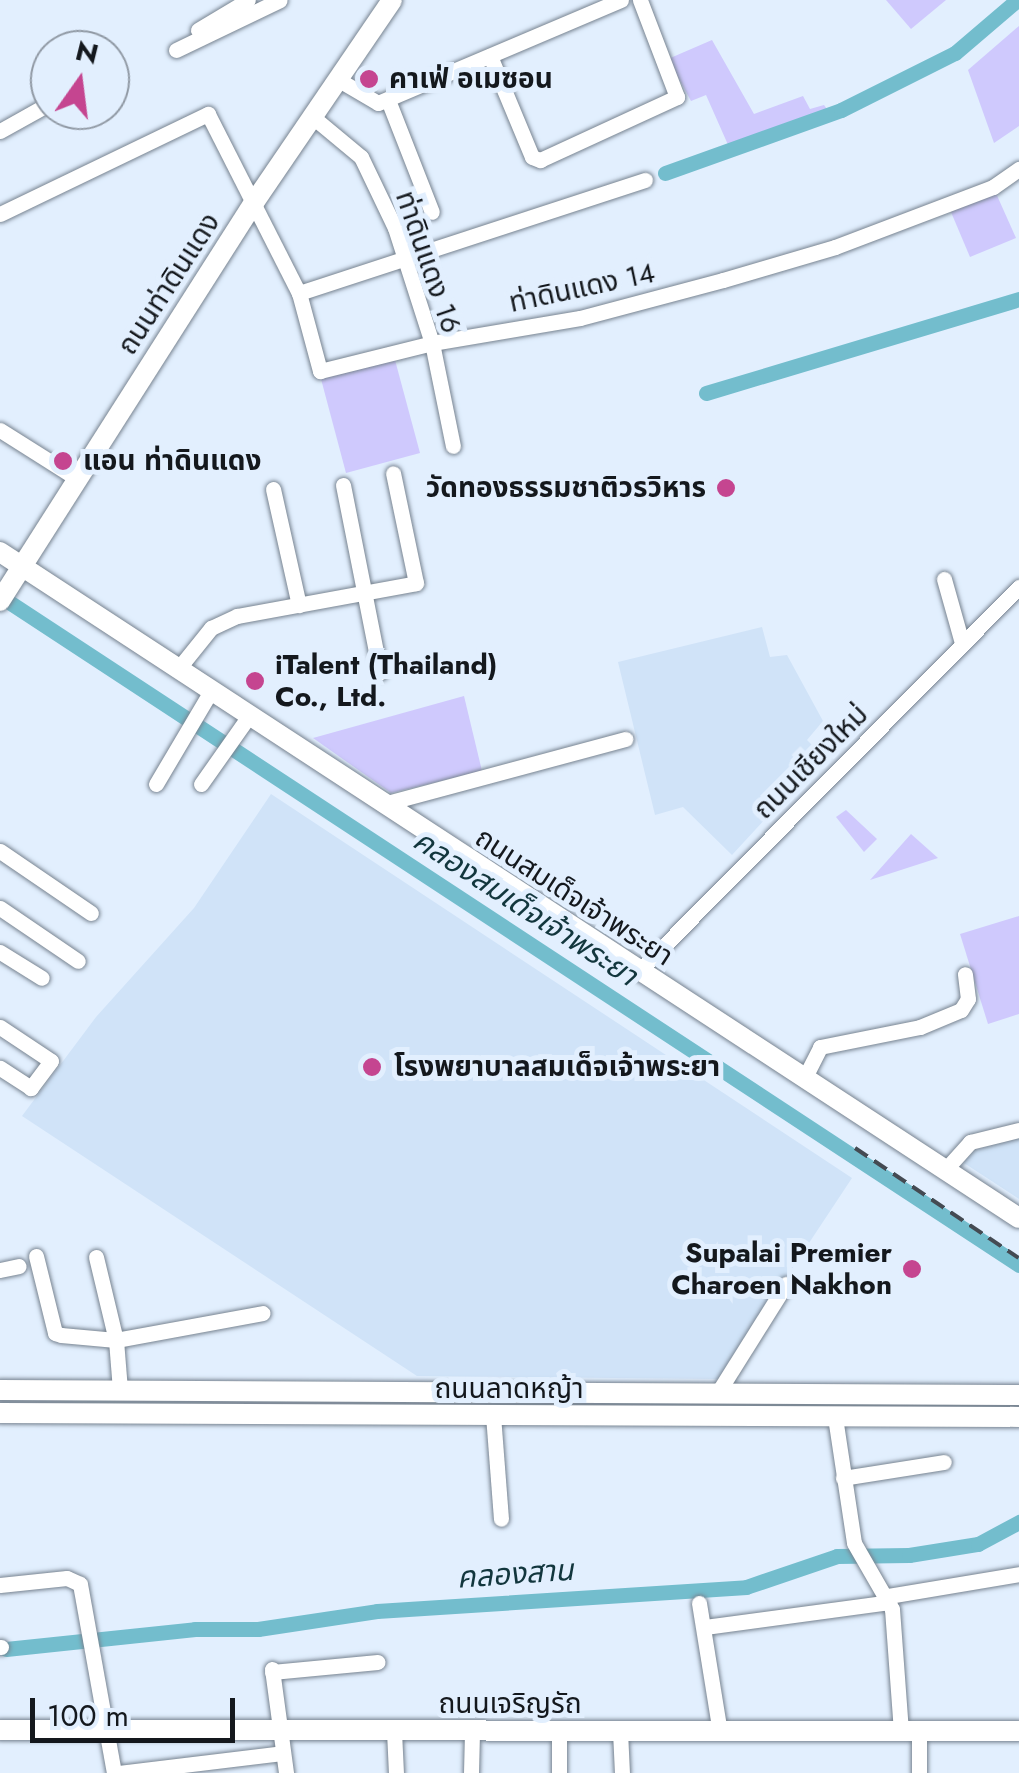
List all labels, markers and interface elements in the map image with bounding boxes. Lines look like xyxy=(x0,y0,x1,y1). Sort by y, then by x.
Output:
north arrow xyxy=(30,30,130,130)
text: N xyxy=(71,30,103,75)
place label: คาเฟ่ อเมซอน xyxy=(389,62,553,96)
marker: คาเฟ่ อเมซอน xyxy=(358,68,380,90)
street label: ท่าดินแดง 16 xyxy=(388,187,468,337)
street label: ถนนท่าดินแดง xyxy=(111,207,227,361)
street label: ท่าดินแดง 14 xyxy=(506,256,658,320)
place label: แอน ท่าดินแดง xyxy=(83,444,261,478)
marker: แอน ท่าดินแดง xyxy=(52,450,74,472)
place label: วัดทองธรรมชาติวรวิหาร xyxy=(426,471,706,505)
marker: วัดทองธรรมชาติวรวิหาร xyxy=(715,477,737,499)
place label: iTalent (Thailand) Co., Ltd. xyxy=(275,648,497,714)
marker: iTalent (Thailand) Co., Ltd. xyxy=(244,670,266,692)
street label: ถนนเชียงใหม่ xyxy=(747,698,875,826)
street label: ถนนสมเด็จเจ้าพระยา xyxy=(469,821,679,973)
water label: คลองสมเด็จเจ้าพระยา xyxy=(407,822,643,994)
place label: โรงพยาบาลสมเด็จเจ้าพระยา xyxy=(394,1050,720,1084)
marker: โรงพยาบาลสมเด็จเจ้าพระยา xyxy=(359,1054,385,1080)
place label: Supalai Premier Charoen Nakhon xyxy=(671,1236,892,1302)
marker: Supalai Premier Charoen Nakhon xyxy=(901,1258,923,1280)
street label: ถนนลาดหญ้า xyxy=(434,1372,584,1406)
water label: คลองสาน xyxy=(456,1552,574,1596)
scale bar xyxy=(35,1678,240,1740)
street label: ถนนเจริญรัถ xyxy=(438,1687,582,1721)
text: 100 m xyxy=(47,1694,129,1737)

